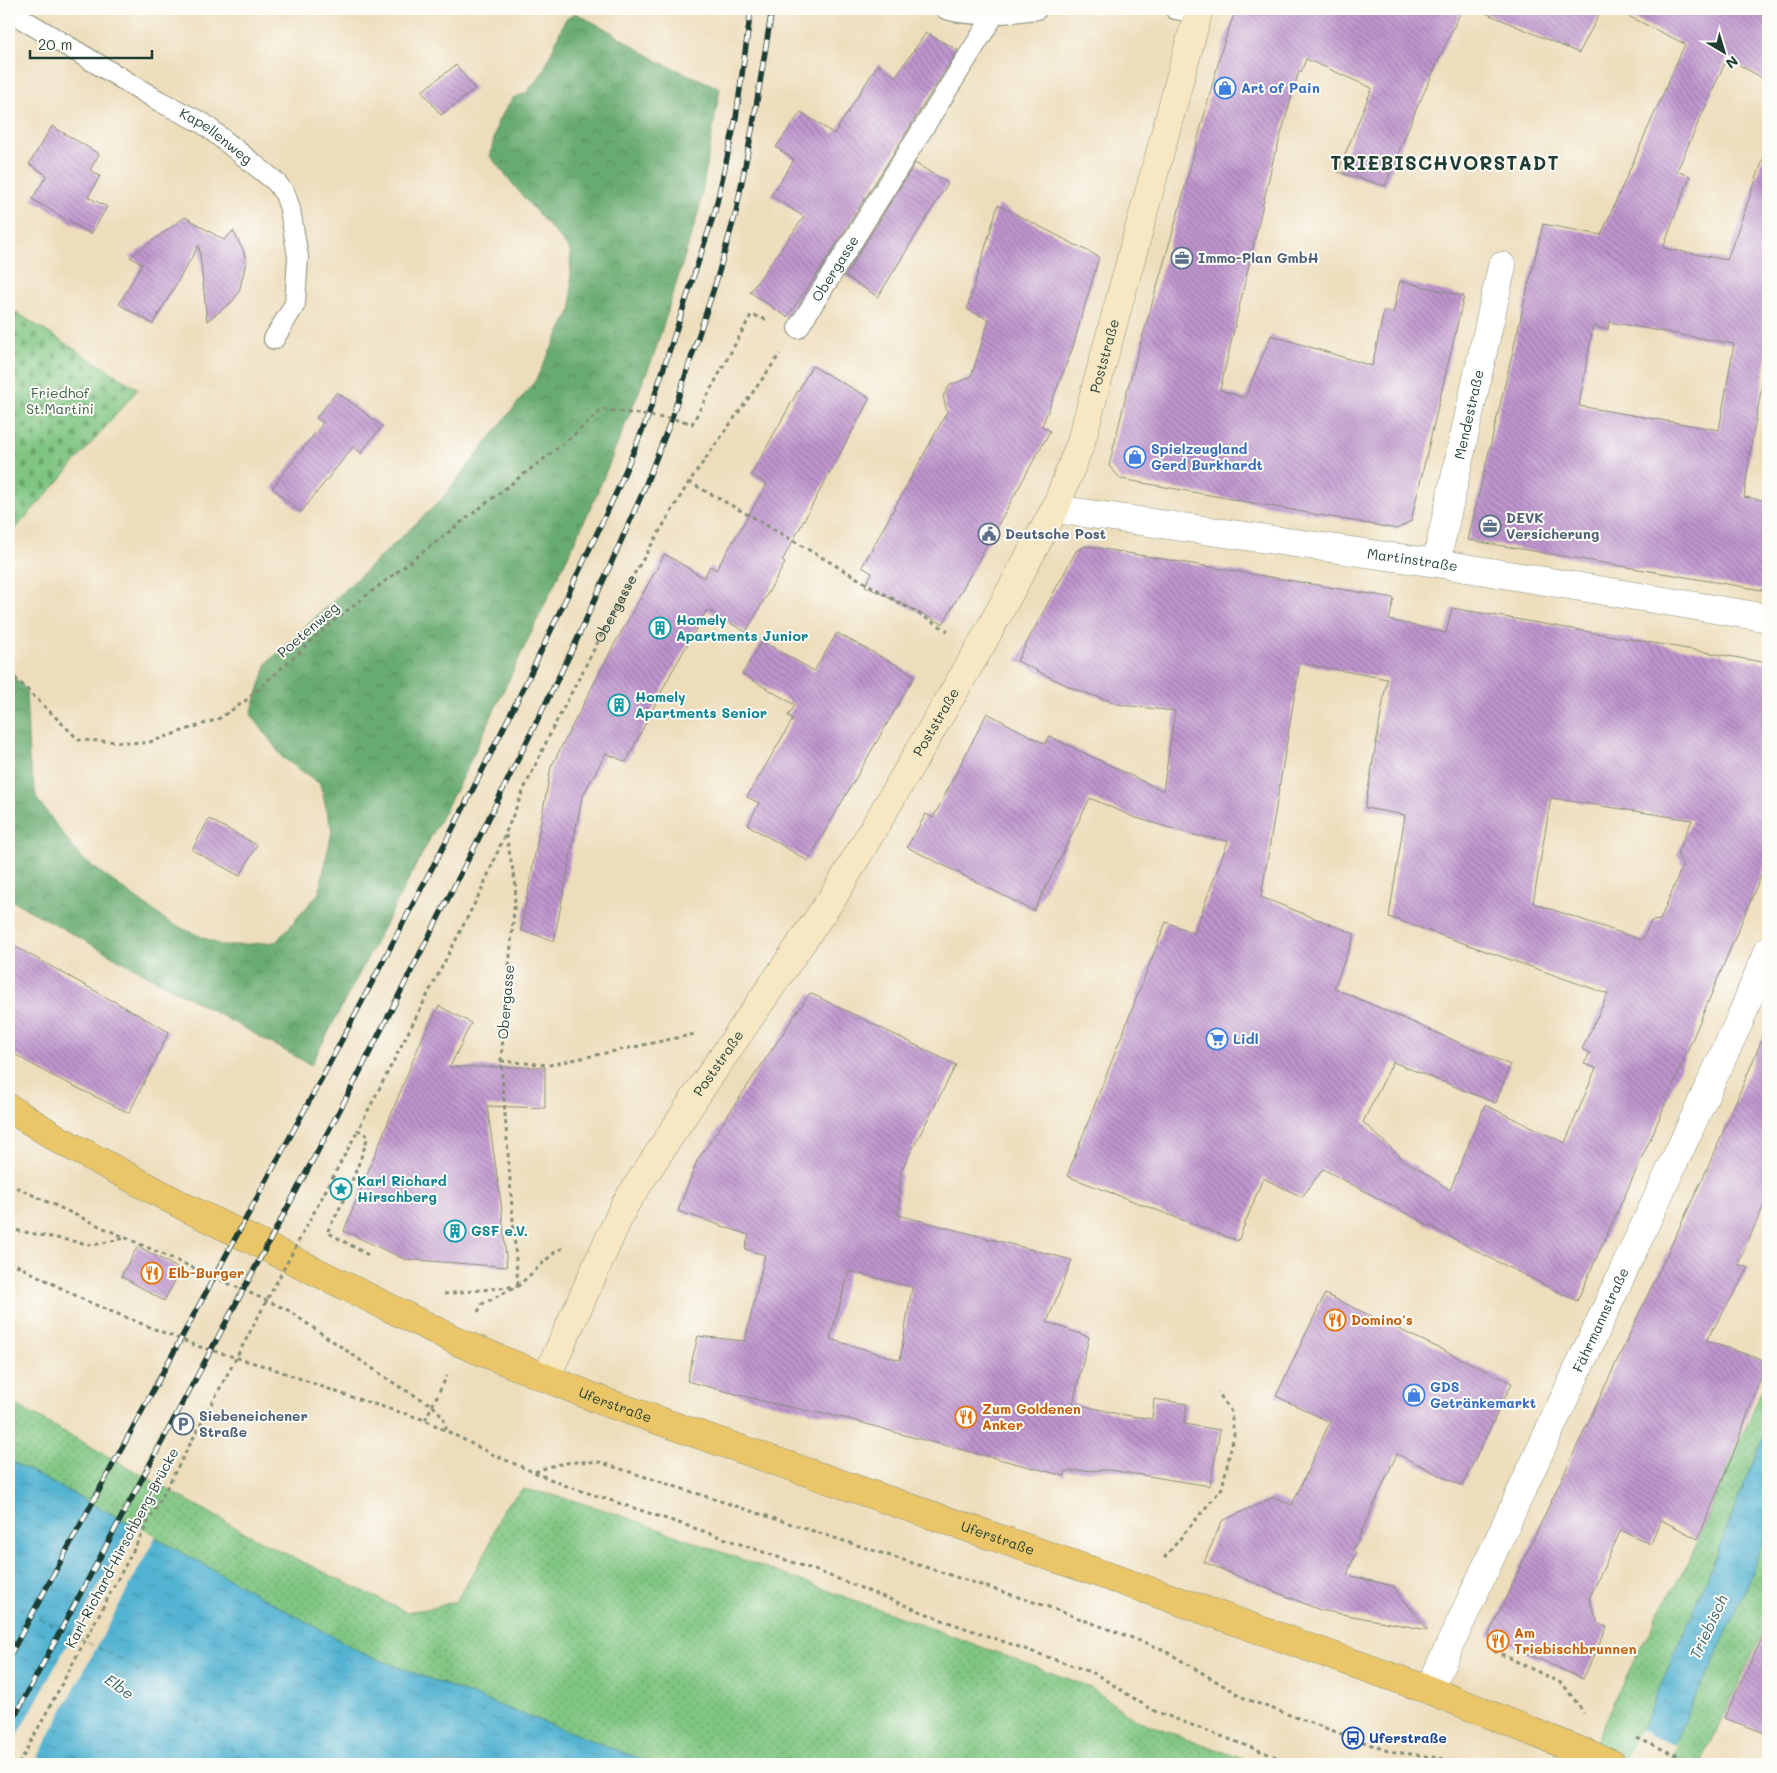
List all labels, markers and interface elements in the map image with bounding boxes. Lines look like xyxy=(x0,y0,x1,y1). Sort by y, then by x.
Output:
scale bar xyxy=(30,28,152,60)
north arrow xyxy=(1700,28,1750,78)
text: 20 m xyxy=(38,34,72,54)
text: N xyxy=(1722,52,1742,73)
shop icon: Art of Pain xyxy=(1213,76,1237,100)
place label: Art of Pain xyxy=(1241,78,1320,97)
street label: Kapellenweg xyxy=(176,103,257,168)
district label: TRIEBISCHVORSTADT xyxy=(1330,150,1560,175)
street label: Obergasse xyxy=(807,232,863,305)
office icon: Immo-Plan GmbH xyxy=(1170,246,1194,270)
place label: Immo-Plan GmbH xyxy=(1198,248,1319,267)
street label: Poststraße xyxy=(1085,317,1123,395)
street label: Mendestraße xyxy=(1449,368,1488,461)
park label: Friedhof St.Martini xyxy=(26,383,94,418)
place label: Spielzeugland Gerd Burkhardt xyxy=(1151,439,1263,474)
shop icon: Spielzeugland Gerd Burkhardt xyxy=(1123,445,1147,469)
place label: DEVK Versicherung xyxy=(1506,508,1599,543)
office icon: DEVK Versicherung xyxy=(1478,514,1502,538)
public building icon: Deutsche Post xyxy=(977,522,1001,546)
place label: Deutsche Post xyxy=(1005,524,1106,543)
street label: Martinstraße xyxy=(1366,543,1459,575)
street label: Obergasse xyxy=(589,571,641,646)
street label: Poetenweg xyxy=(273,598,342,662)
place label: Homely Apartments Junior xyxy=(676,610,808,645)
building icon: Homely Apartments Junior xyxy=(648,616,672,640)
street label: Poststraße xyxy=(908,684,963,759)
place label: Homely Apartments Senior xyxy=(635,687,767,722)
building icon: Homely Apartments Senior xyxy=(607,693,631,717)
street label: Obergasse xyxy=(493,964,518,1040)
street label: Poststraße xyxy=(689,1026,747,1100)
supermarket icon: Lidl xyxy=(1205,1027,1229,1051)
place label: Lidl xyxy=(1233,1029,1259,1048)
place label: Karl Richard Hirschberg xyxy=(357,1171,447,1206)
place icon: Karl Richard Hirschberg xyxy=(329,1177,353,1201)
building icon: GSF e.V. xyxy=(443,1219,467,1243)
place label: GSF e.V. xyxy=(471,1221,528,1240)
restaurant icon: Elb-Burger xyxy=(140,1261,164,1285)
place label: Elb-Burger xyxy=(168,1263,244,1282)
street label: Fährmannstraße xyxy=(1568,1264,1633,1375)
restaurant icon: Domino's xyxy=(1323,1308,1347,1332)
place label: Domino's xyxy=(1351,1310,1413,1329)
place label: GDS Getränkemarkt xyxy=(1430,1377,1536,1412)
street label: Uferstraße xyxy=(576,1382,655,1427)
shop icon: GDS Getränkemarkt xyxy=(1402,1383,1426,1407)
place label: Zum Goldenen Anker xyxy=(982,1399,1081,1434)
restaurant icon: Zum Goldenen Anker xyxy=(954,1405,978,1429)
place label: Siebeneichener Straße xyxy=(199,1406,308,1441)
parking icon: Siebeneichener Straße xyxy=(171,1412,195,1436)
street label: Karl-Richard-Hirschberg-Brücke xyxy=(61,1444,183,1651)
street label: Uferstraße xyxy=(959,1516,1037,1559)
water label: Triebisch xyxy=(1685,1591,1732,1662)
place label: Am Triebischbrunnen xyxy=(1514,1623,1637,1658)
restaurant icon: Am Triebischbrunnen xyxy=(1486,1629,1510,1653)
water label: Elbe xyxy=(101,1669,138,1703)
bus stop icon: Uferstraße xyxy=(1341,1726,1365,1750)
place label: Uferstraße xyxy=(1369,1728,1447,1747)

